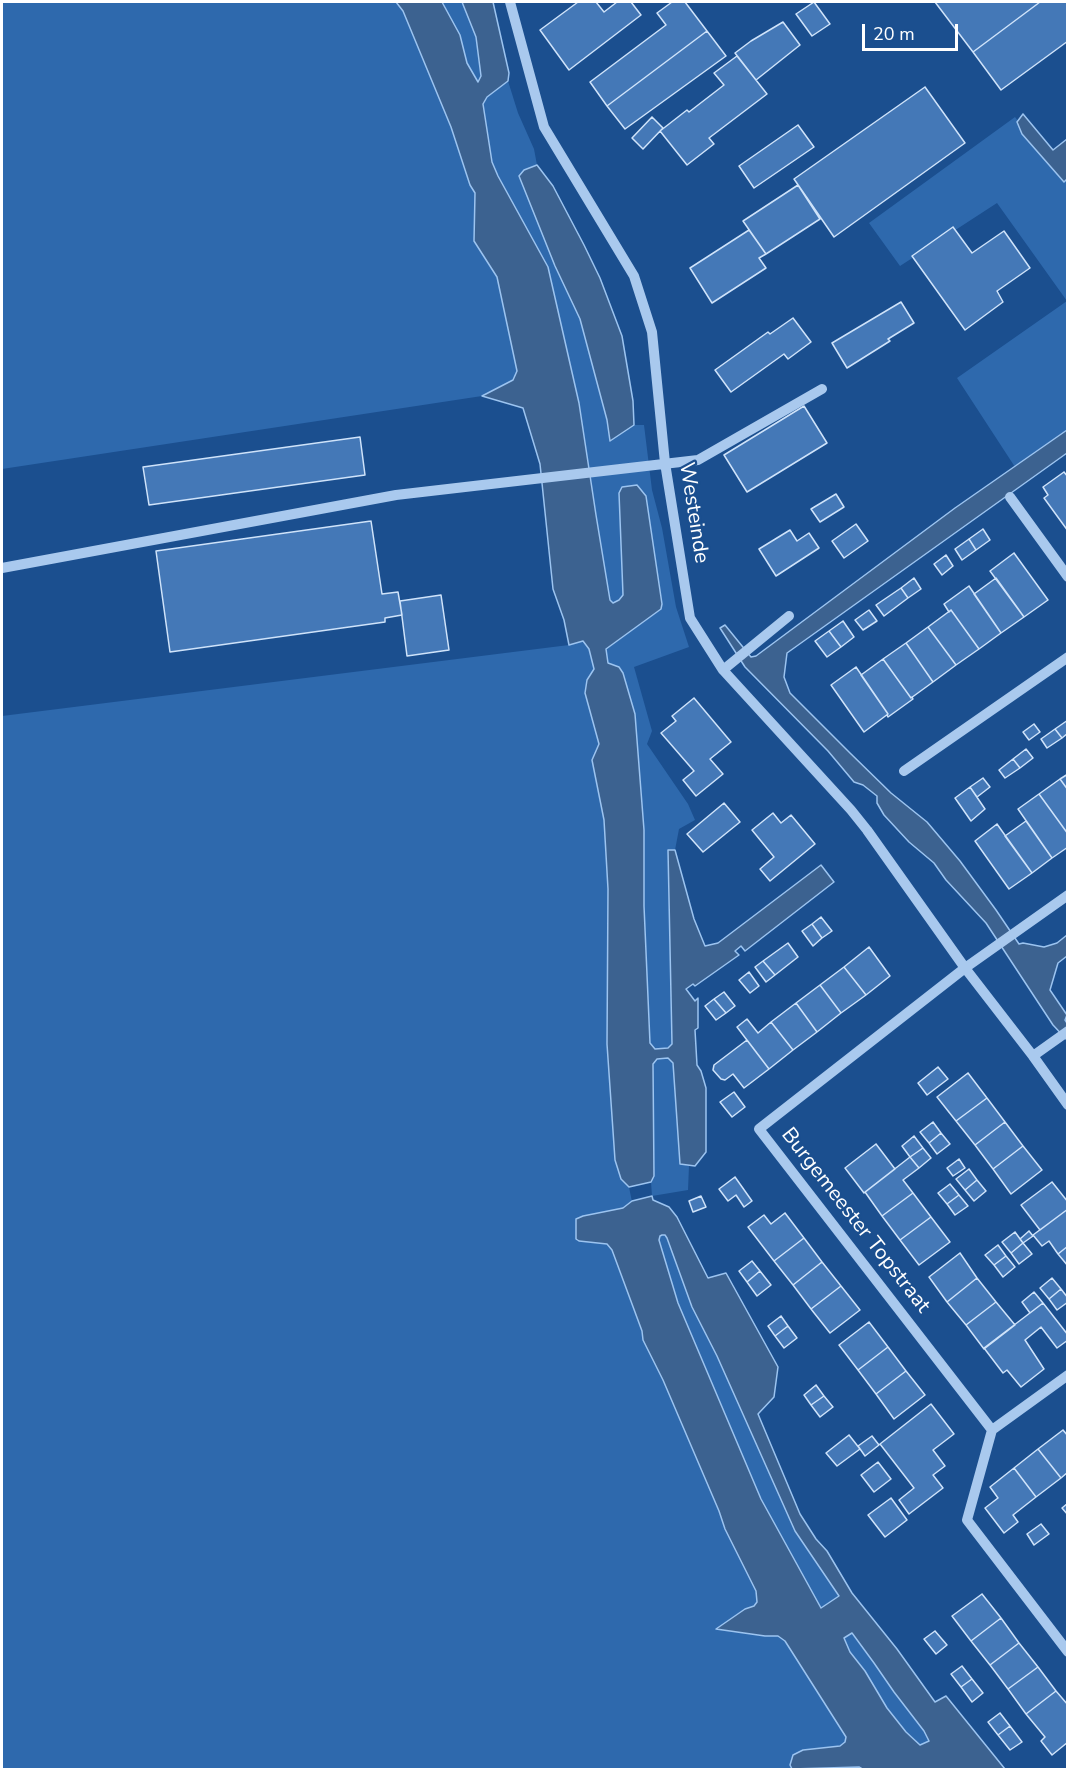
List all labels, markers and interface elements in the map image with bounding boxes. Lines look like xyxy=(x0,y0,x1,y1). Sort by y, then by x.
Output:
scale bar xyxy=(865,12,961,50)
text: 20 m xyxy=(873,22,915,46)
street label: Westeinde xyxy=(673,461,713,565)
street label: Burgemeester Topstraat xyxy=(775,1123,935,1319)

